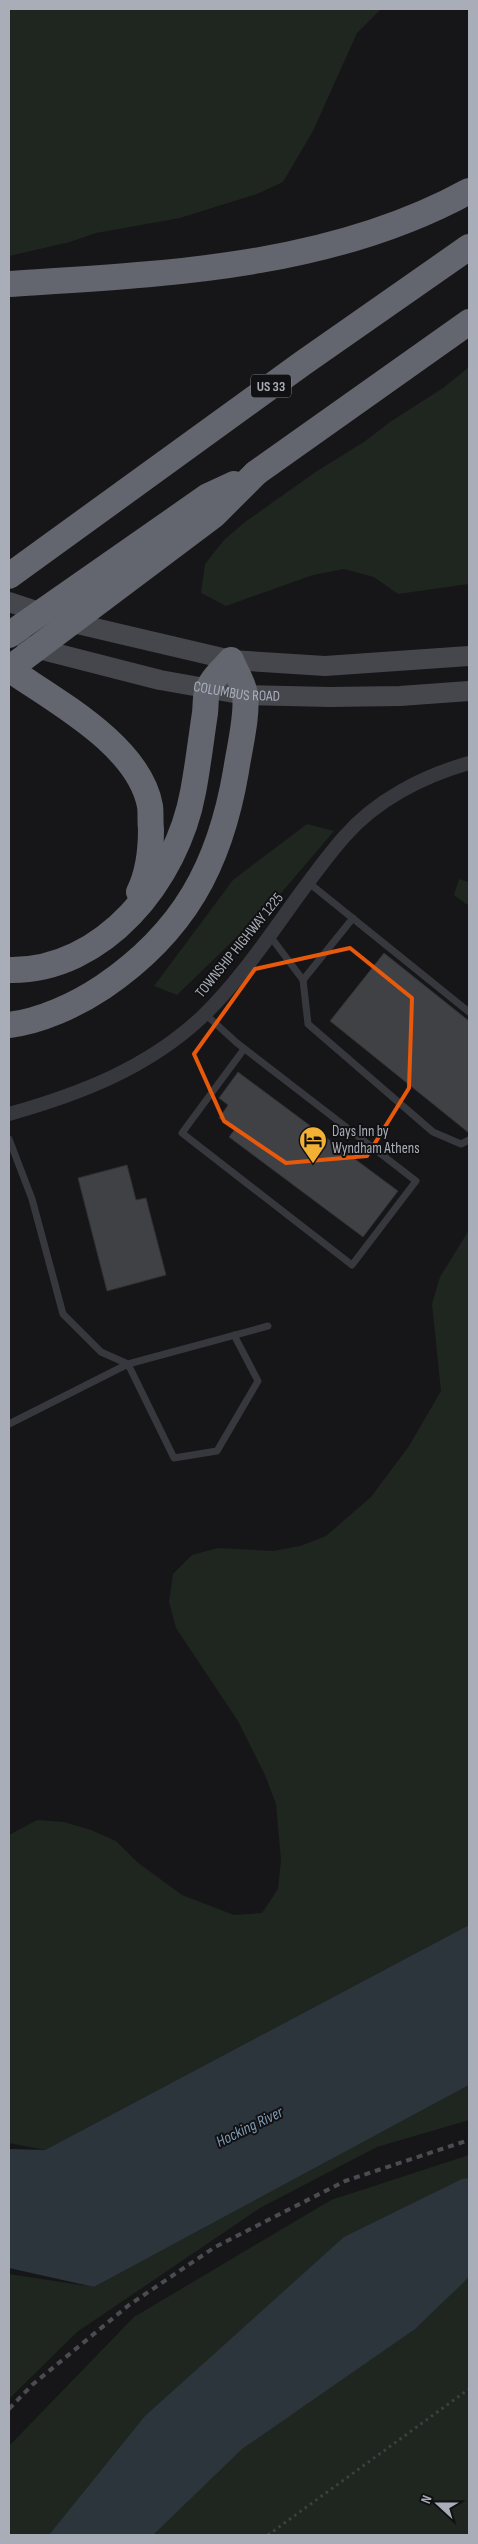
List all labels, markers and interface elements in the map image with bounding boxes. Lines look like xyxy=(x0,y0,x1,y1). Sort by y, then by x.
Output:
road number: US 33 xyxy=(251,374,291,398)
street label: COLUMBUS ROAD xyxy=(192,677,280,706)
street label: TOWNSHIP HIGHWAY 1225 xyxy=(191,889,288,1002)
place label: Days Inn by Wyndham Athens xyxy=(332,1122,420,1158)
hotel icon: Days Inn by Wyndham Athens xyxy=(298,1125,328,1164)
water label: Hocking River xyxy=(213,2103,287,2152)
north arrow xyxy=(413,2479,463,2529)
text: N xyxy=(417,2493,436,2506)

